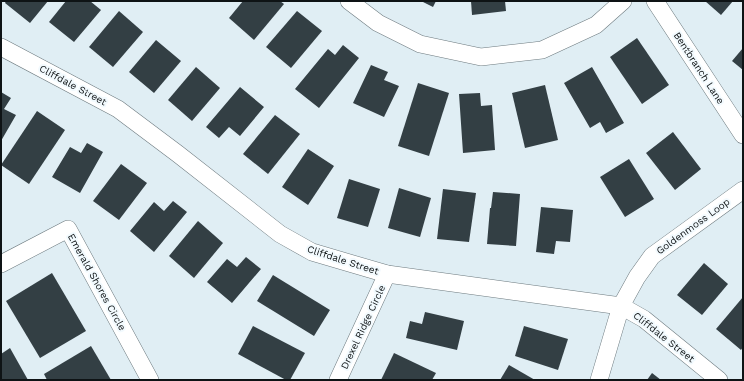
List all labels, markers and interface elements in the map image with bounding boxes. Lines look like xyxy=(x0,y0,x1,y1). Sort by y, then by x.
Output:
street label: Bentbranch Lane xyxy=(672,30,726,106)
street label: Cliffdale Street xyxy=(37,63,109,108)
street label: Goldenmoss Loop xyxy=(654,196,732,256)
street label: Emerald Shores Circle xyxy=(66,232,128,332)
street label: Cliffdale Street xyxy=(306,243,381,277)
street label: Drexel Ridge Circle xyxy=(339,283,387,371)
street label: Cliffdale Street xyxy=(631,310,697,365)

